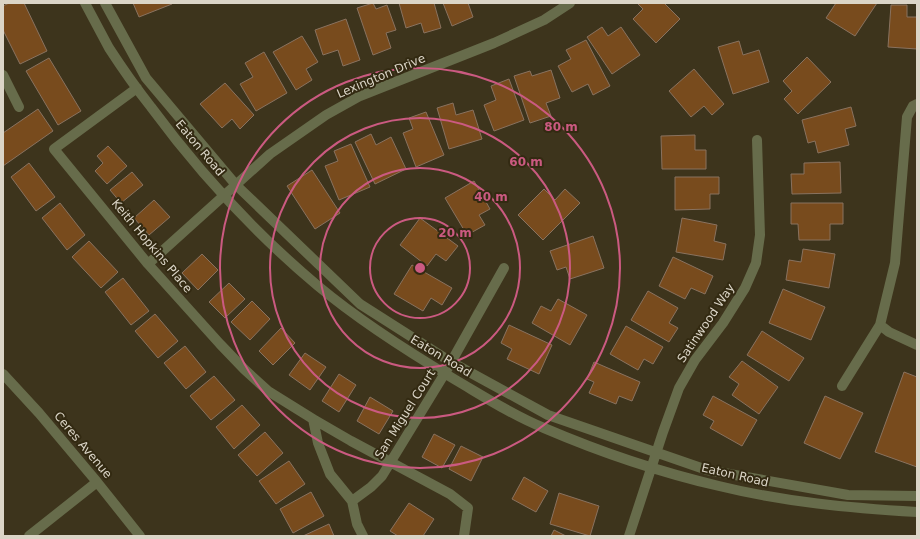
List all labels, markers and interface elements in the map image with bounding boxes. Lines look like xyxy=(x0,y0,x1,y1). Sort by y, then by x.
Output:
street label: Lexington Drive xyxy=(335,51,427,101)
street label: Eaton Road xyxy=(173,117,227,179)
text: 80 m xyxy=(544,120,578,134)
text: 60 m xyxy=(509,155,543,169)
text: 40 m xyxy=(474,190,508,204)
street label: Keith Hopkins Place xyxy=(109,196,195,296)
text: 20 m xyxy=(438,226,472,240)
centre of rings xyxy=(413,261,427,275)
street label: Satinwood Way xyxy=(674,281,738,365)
street label: Eaton Road xyxy=(408,332,474,380)
street label: San Miguel Court xyxy=(372,366,438,461)
street label: Ceres Avenue xyxy=(51,409,115,481)
street label: Eaton Road xyxy=(700,460,770,490)

